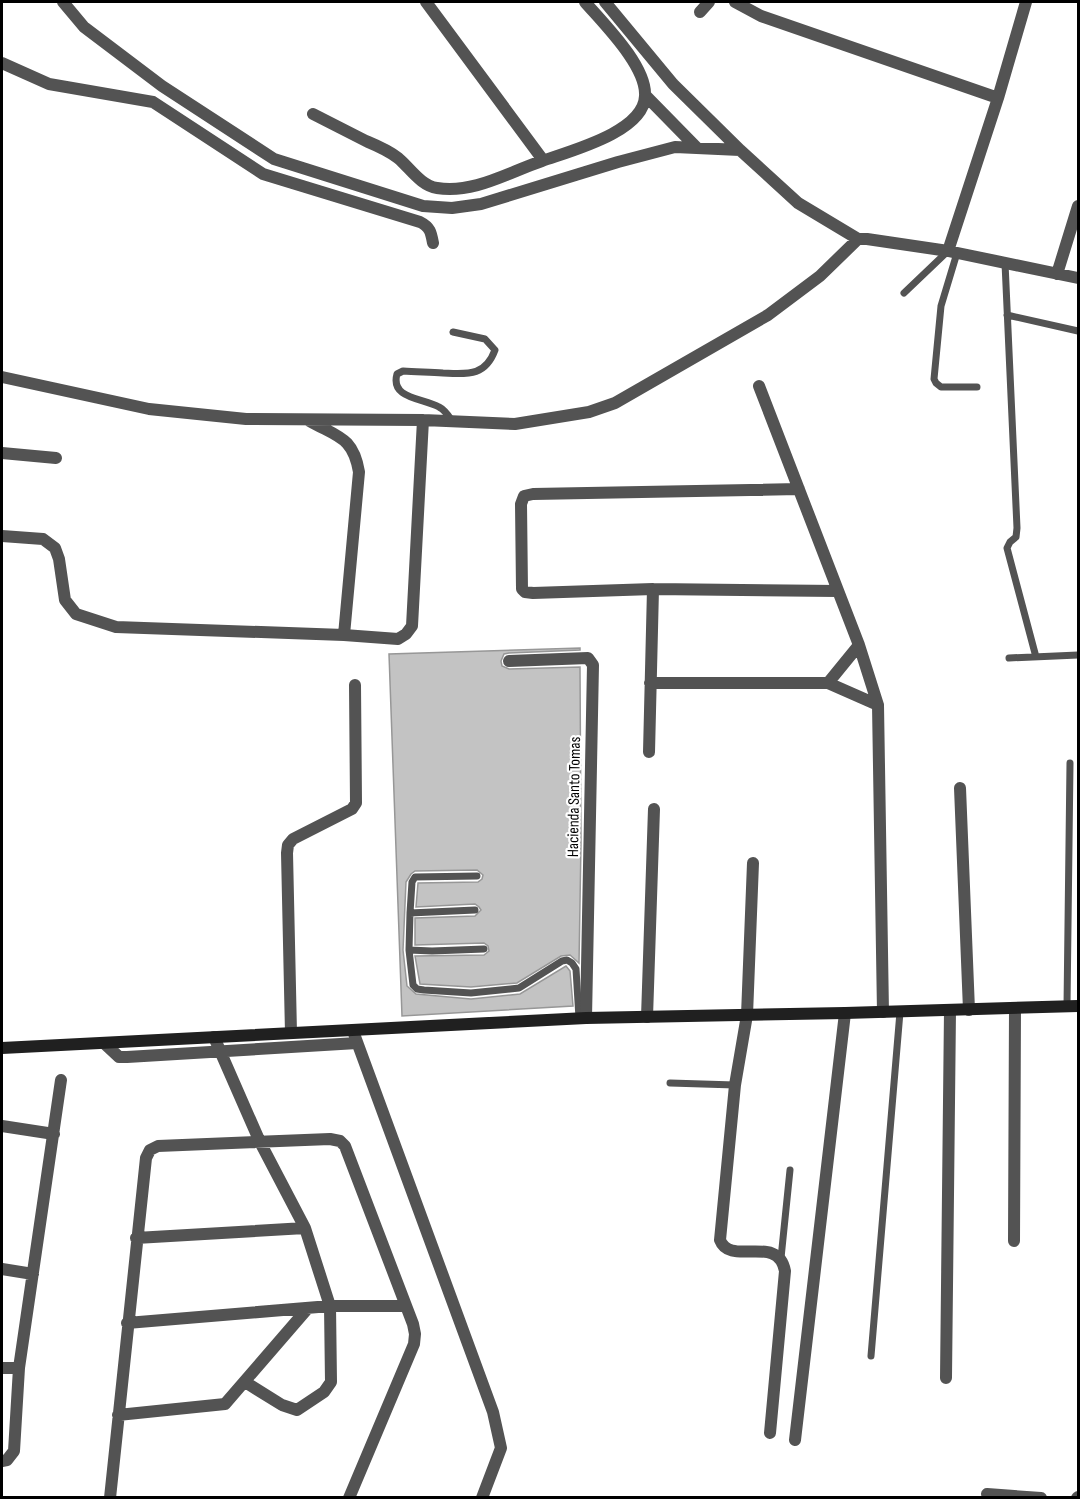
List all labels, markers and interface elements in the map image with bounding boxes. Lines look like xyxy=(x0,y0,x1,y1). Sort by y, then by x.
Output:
street label: Hacienda Santo Tomas xyxy=(564,736,585,857)

